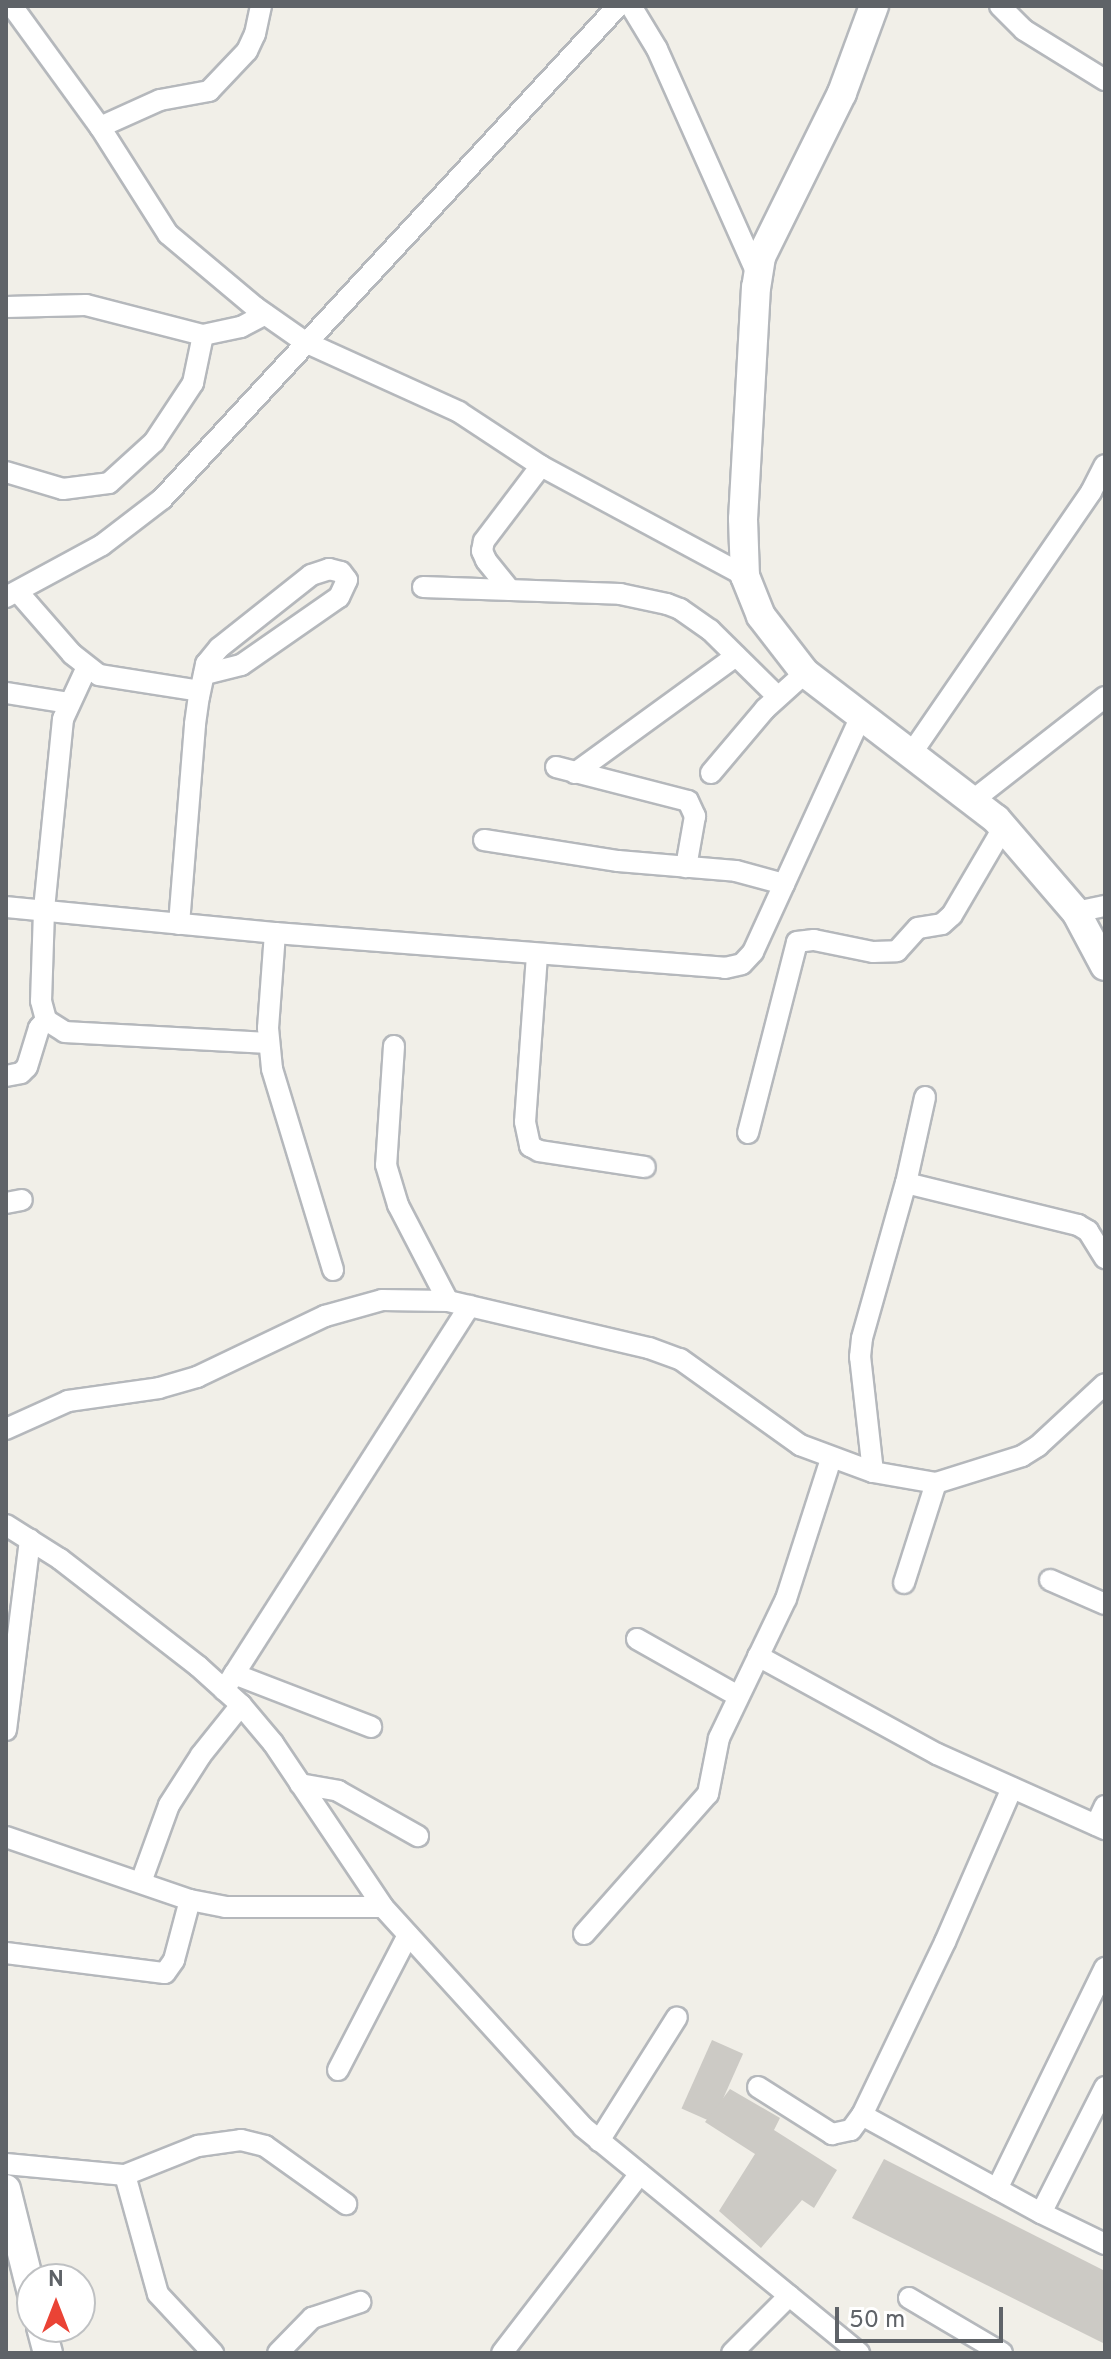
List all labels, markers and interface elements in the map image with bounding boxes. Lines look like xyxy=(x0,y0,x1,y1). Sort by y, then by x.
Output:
north arrow xyxy=(16,2263,96,2343)
text: N xyxy=(48,2267,64,2294)
scale bar xyxy=(839,2291,1007,2341)
text: 50 m xyxy=(849,2306,905,2336)

